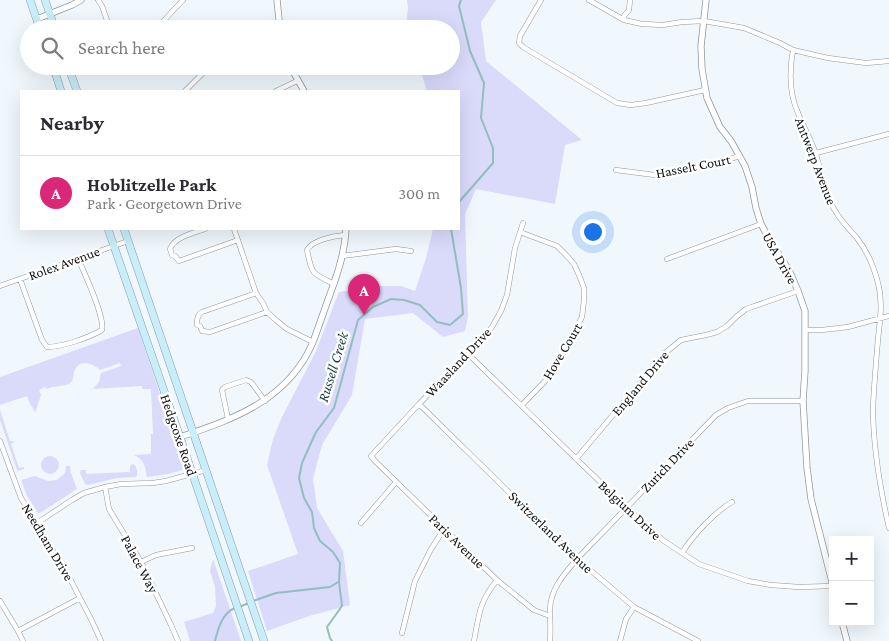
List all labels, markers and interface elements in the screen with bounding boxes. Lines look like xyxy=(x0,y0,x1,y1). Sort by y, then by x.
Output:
search box xyxy=(20,20,460,75)
icon: search xyxy=(38,34,66,62)
text: Search here xyxy=(78,37,165,58)
text: Nearby xyxy=(40,111,104,135)
street label: Antwerp Avenue xyxy=(792,115,840,207)
street label: Hasselt Court xyxy=(654,151,732,181)
text: Hoblitzelle Park xyxy=(87,174,216,195)
text: A xyxy=(51,185,61,202)
text: 300 m xyxy=(398,185,440,202)
text: Park · Georgetown Drive xyxy=(87,195,242,212)
your location xyxy=(580,219,606,245)
street label: USA Drive xyxy=(759,229,801,287)
street label: Rolex Avenue xyxy=(26,243,102,283)
pin: A xyxy=(348,274,380,315)
street label: Hove Court xyxy=(539,319,585,382)
street label: Waasland Drive xyxy=(422,324,494,400)
water label: Russell Creek xyxy=(315,329,352,404)
street label: England Drive xyxy=(608,347,672,419)
street label: Hedgcoxe Road xyxy=(158,392,201,479)
street label: Zurich Drive xyxy=(637,434,697,496)
street label: Belgium Drive xyxy=(595,477,665,543)
street label: Switzerland Avenue xyxy=(506,488,596,576)
street label: Needham Drive xyxy=(19,501,77,583)
street label: Paris Avenue xyxy=(426,510,488,572)
street label: Palace Way xyxy=(118,532,162,596)
map controls xyxy=(829,536,874,626)
button: + xyxy=(829,536,874,581)
button: − xyxy=(829,581,874,626)

